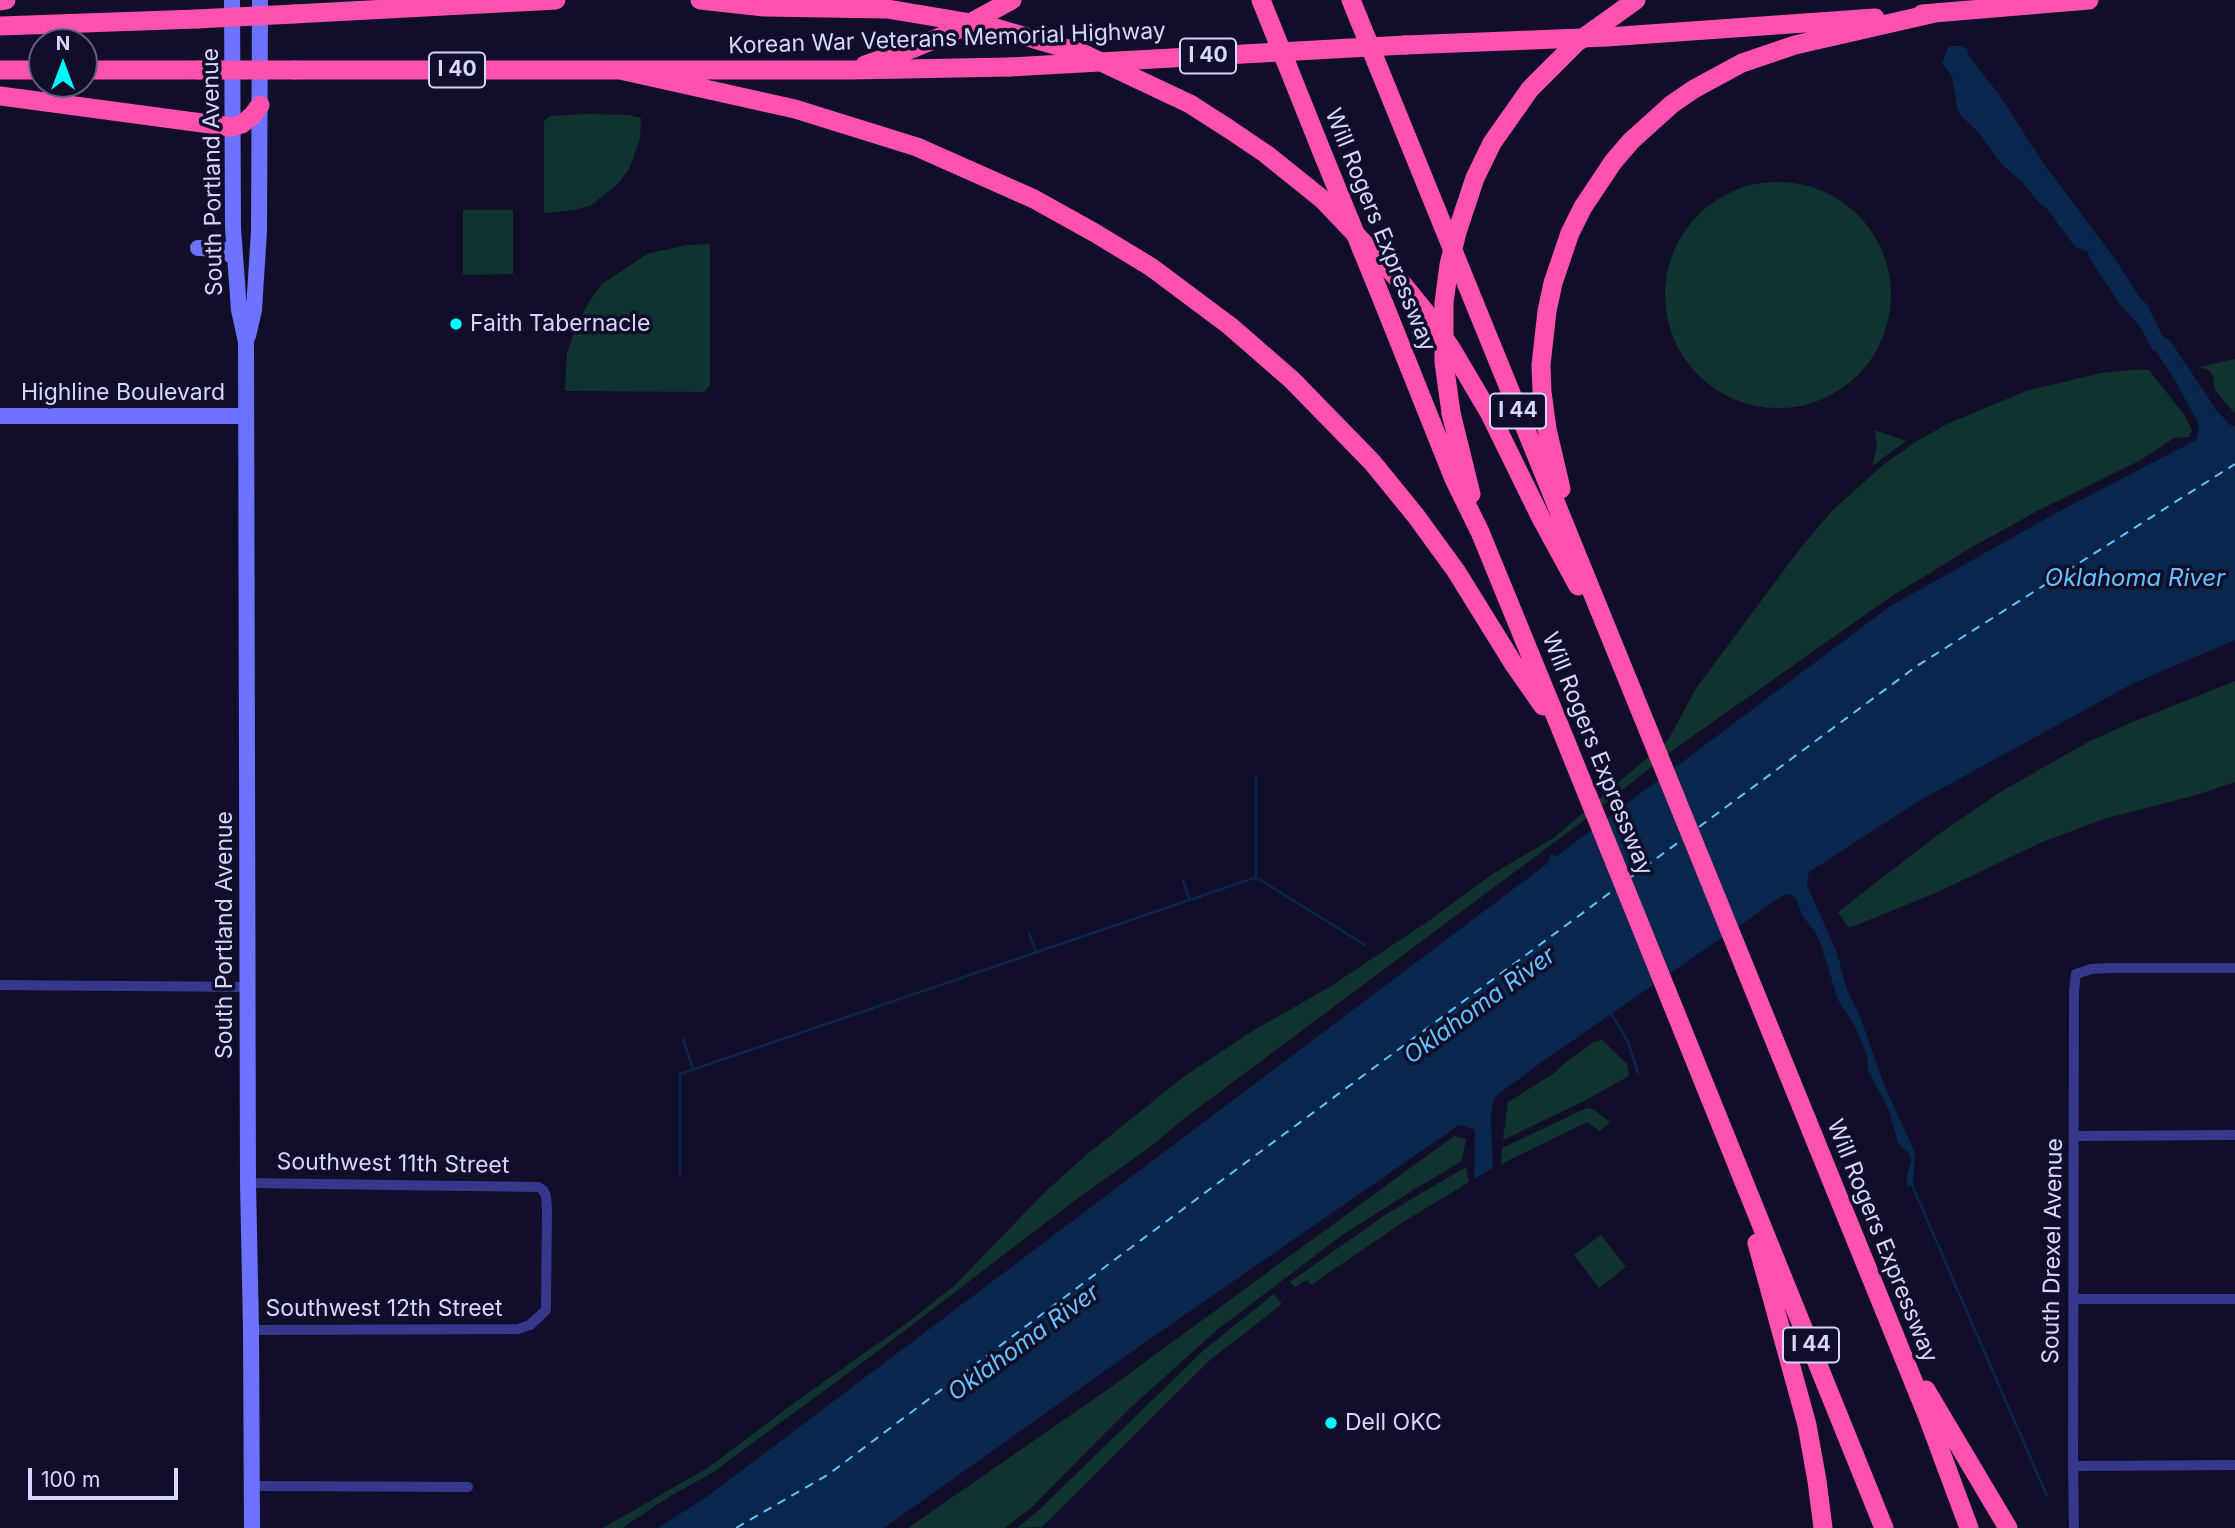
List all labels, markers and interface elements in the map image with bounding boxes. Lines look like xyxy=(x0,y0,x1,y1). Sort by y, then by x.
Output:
street label: Korean War Veterans Memorial Highway xyxy=(728,18,1166,60)
north arrow xyxy=(28,28,98,98)
text: N xyxy=(56,32,70,55)
road number: I 40 xyxy=(1180,38,1236,74)
street label: South Portland Avenue xyxy=(197,48,229,296)
road number: I 40 xyxy=(429,52,485,88)
street label: Will Rogers Expressway xyxy=(1319,104,1441,356)
place label: Faith Tabernacle xyxy=(470,310,650,338)
marker: Faith Tabernacle xyxy=(448,316,464,332)
street label: Highline Boulevard xyxy=(21,379,225,407)
road number: I 44 xyxy=(1490,394,1546,428)
water label: Oklahoma River xyxy=(2045,565,2225,593)
street label: Will Rogers Expressway xyxy=(1536,628,1658,880)
street label: South Portland Avenue xyxy=(211,811,239,1059)
water label: Oklahoma River xyxy=(1399,941,1561,1071)
street label: Will Rogers Expressway xyxy=(1821,1115,1943,1367)
street label: South Drexel Avenue xyxy=(2037,1138,2069,1364)
street label: Southwest 11th Street xyxy=(276,1148,510,1180)
water label: Oklahoma River xyxy=(943,1278,1105,1408)
street label: Southwest 12th Street xyxy=(265,1295,503,1323)
road number: I 44 xyxy=(1783,1328,1839,1362)
place label: Dell OKC xyxy=(1345,1409,1442,1437)
marker: Dell OKC xyxy=(1323,1415,1339,1431)
scale bar xyxy=(32,1454,182,1498)
text: 100 m xyxy=(41,1467,100,1492)

